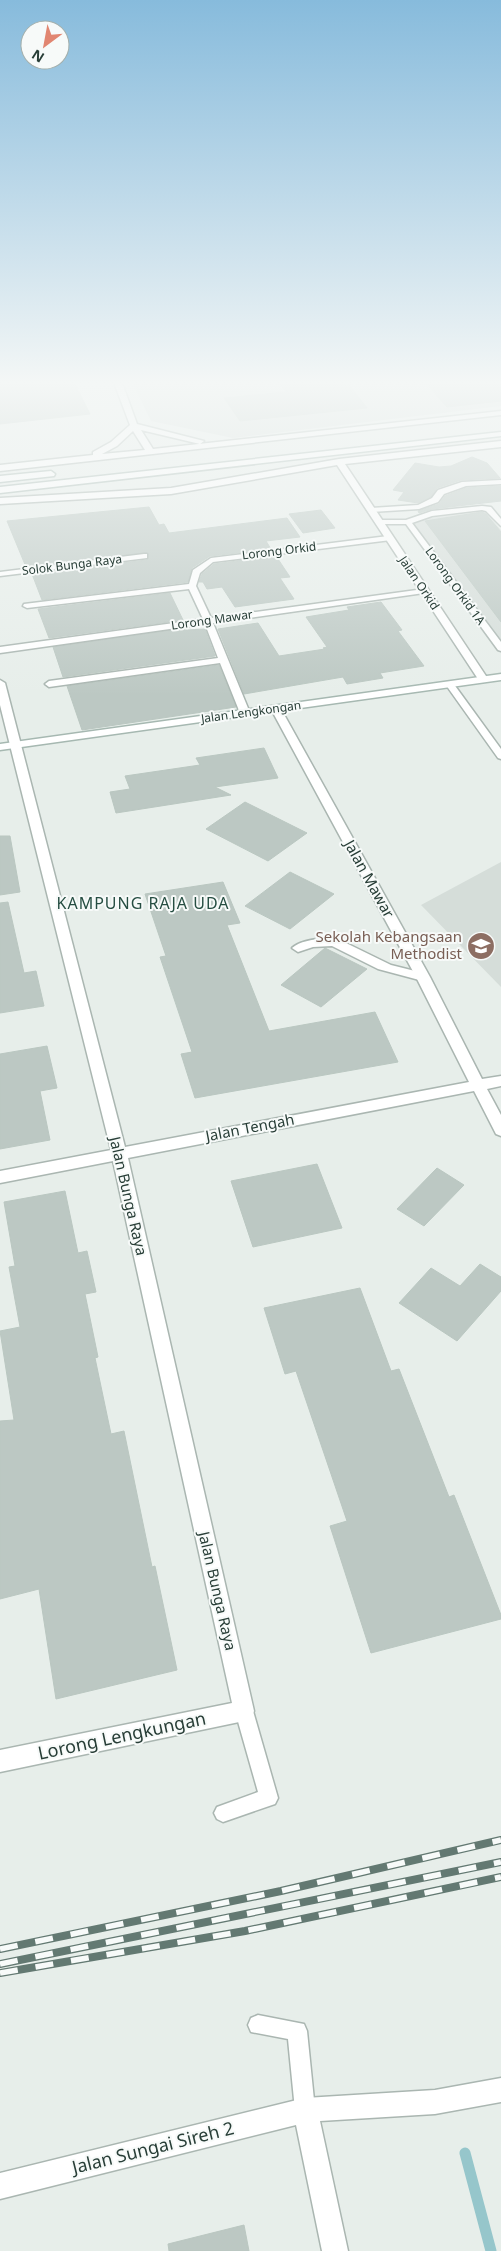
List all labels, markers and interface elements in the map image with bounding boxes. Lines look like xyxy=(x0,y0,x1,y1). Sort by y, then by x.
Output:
north arrow xyxy=(20,20,70,70)
text: N xyxy=(28,45,48,68)
street label: Lorong Orkid xyxy=(241,538,317,563)
street label: Lorong Orkid 1A xyxy=(421,543,490,628)
street label: Solok Bunga Raya xyxy=(21,550,123,579)
street label: Jalan Orkid xyxy=(395,552,444,613)
street label: Lorong Mawar xyxy=(170,605,254,634)
street label: Jalan Lengkongan xyxy=(199,696,302,727)
street label: Jalan Mawar xyxy=(339,834,400,921)
district label: KAMPUNG RAJA UDA xyxy=(57,892,230,914)
place label: Sekolah Kebangsaan Methodist xyxy=(316,926,463,963)
school or university icon: Sekolah Kebangsaan Methodist xyxy=(466,931,496,961)
street label: Jalan Tengah xyxy=(202,1109,296,1146)
street label: Jalan Bunga Raya xyxy=(105,1132,152,1257)
street label: Jalan Bunga Raya xyxy=(194,1527,241,1652)
street label: Lorong Lengkungan xyxy=(36,1705,208,1765)
street label: Jalan Sungai Sireh 2 xyxy=(67,2115,236,2179)

